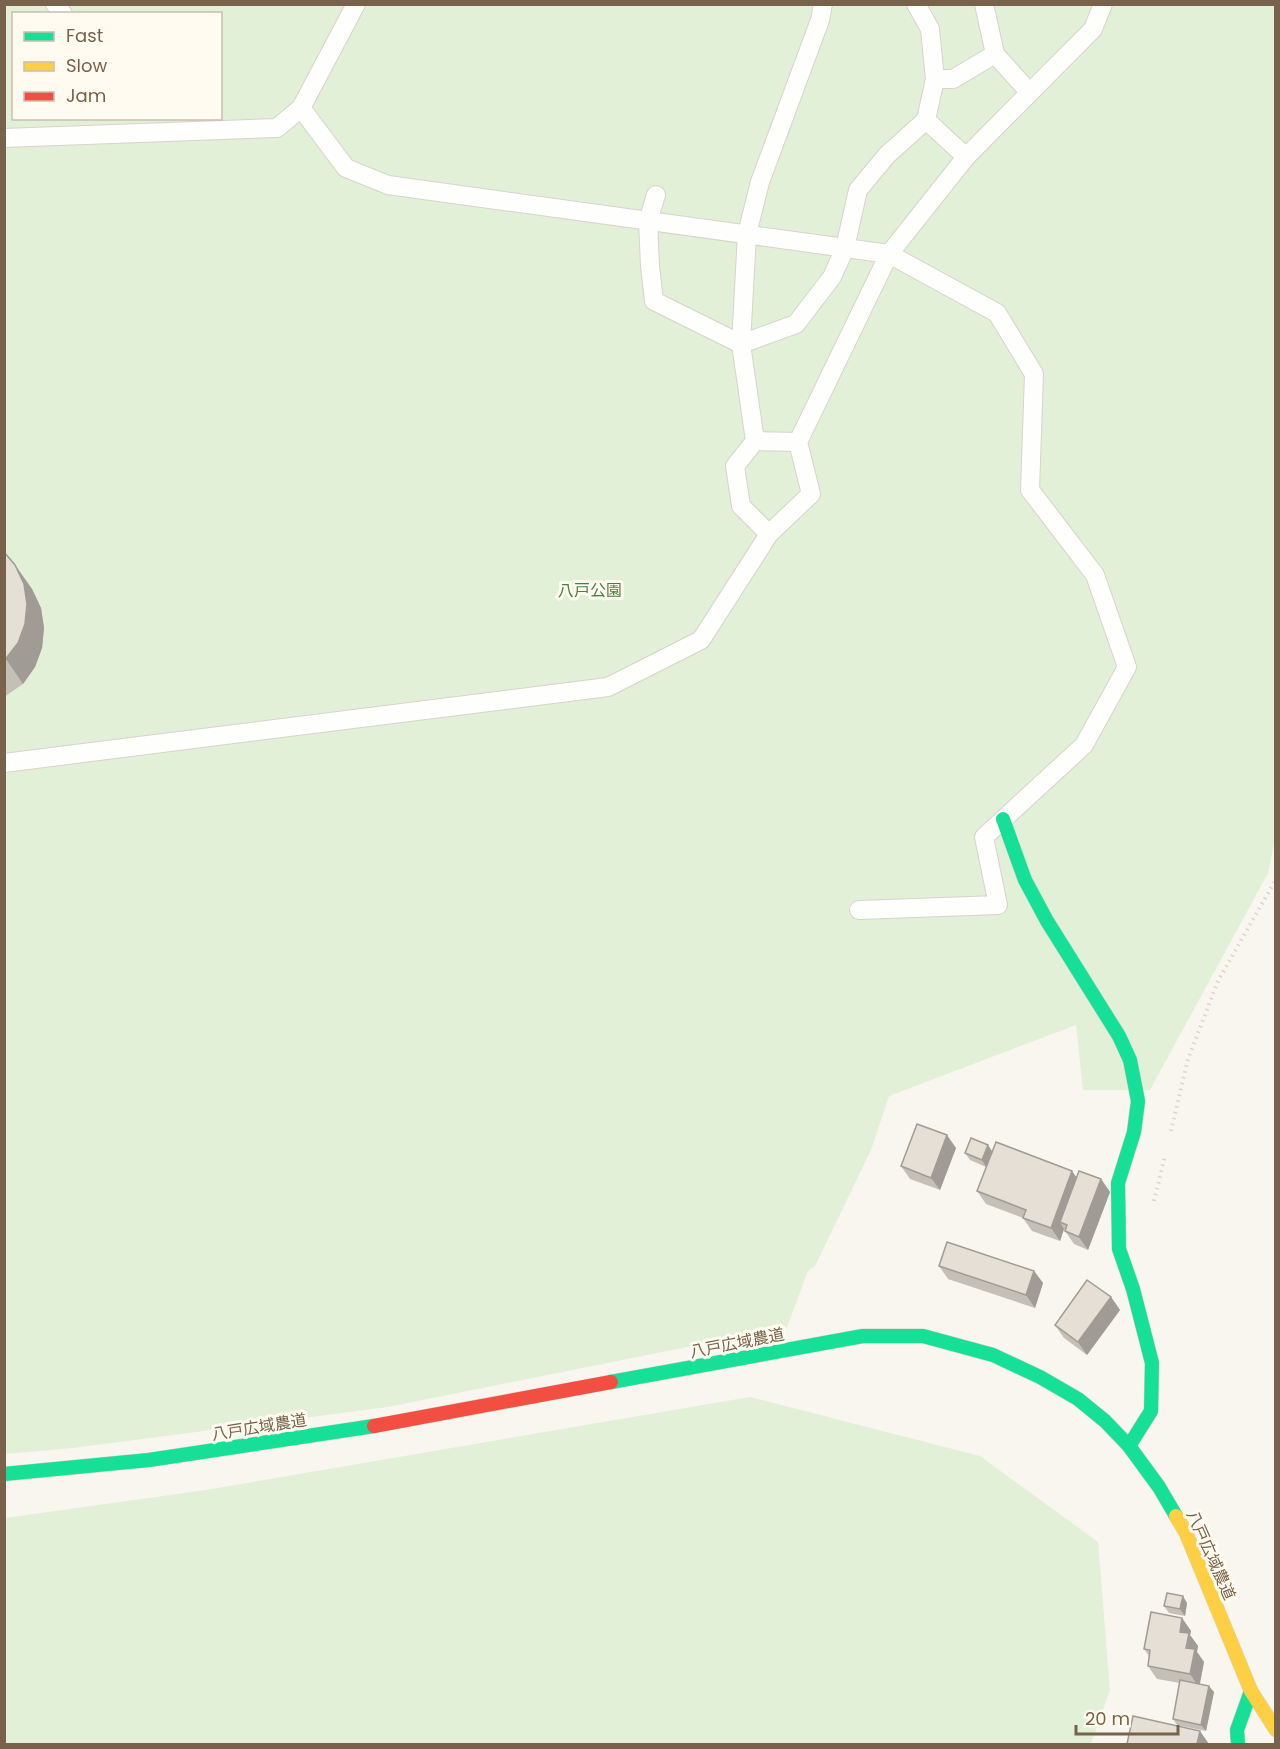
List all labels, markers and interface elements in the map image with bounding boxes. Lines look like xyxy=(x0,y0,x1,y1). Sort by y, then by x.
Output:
legend xyxy=(12,12,222,120)
text: Fast xyxy=(66,23,103,48)
text: Slow xyxy=(66,53,108,78)
text: Jam xyxy=(66,83,106,108)
park label: 八戸公園 xyxy=(558,579,622,602)
street label: 八戸広域農道 xyxy=(688,1323,786,1363)
street label: 八戸広域農道 xyxy=(210,1408,308,1446)
street label: 八戸広域農道 xyxy=(1181,1506,1241,1604)
scale bar xyxy=(1076,1698,1178,1736)
text: 20 m xyxy=(1085,1706,1130,1731)

